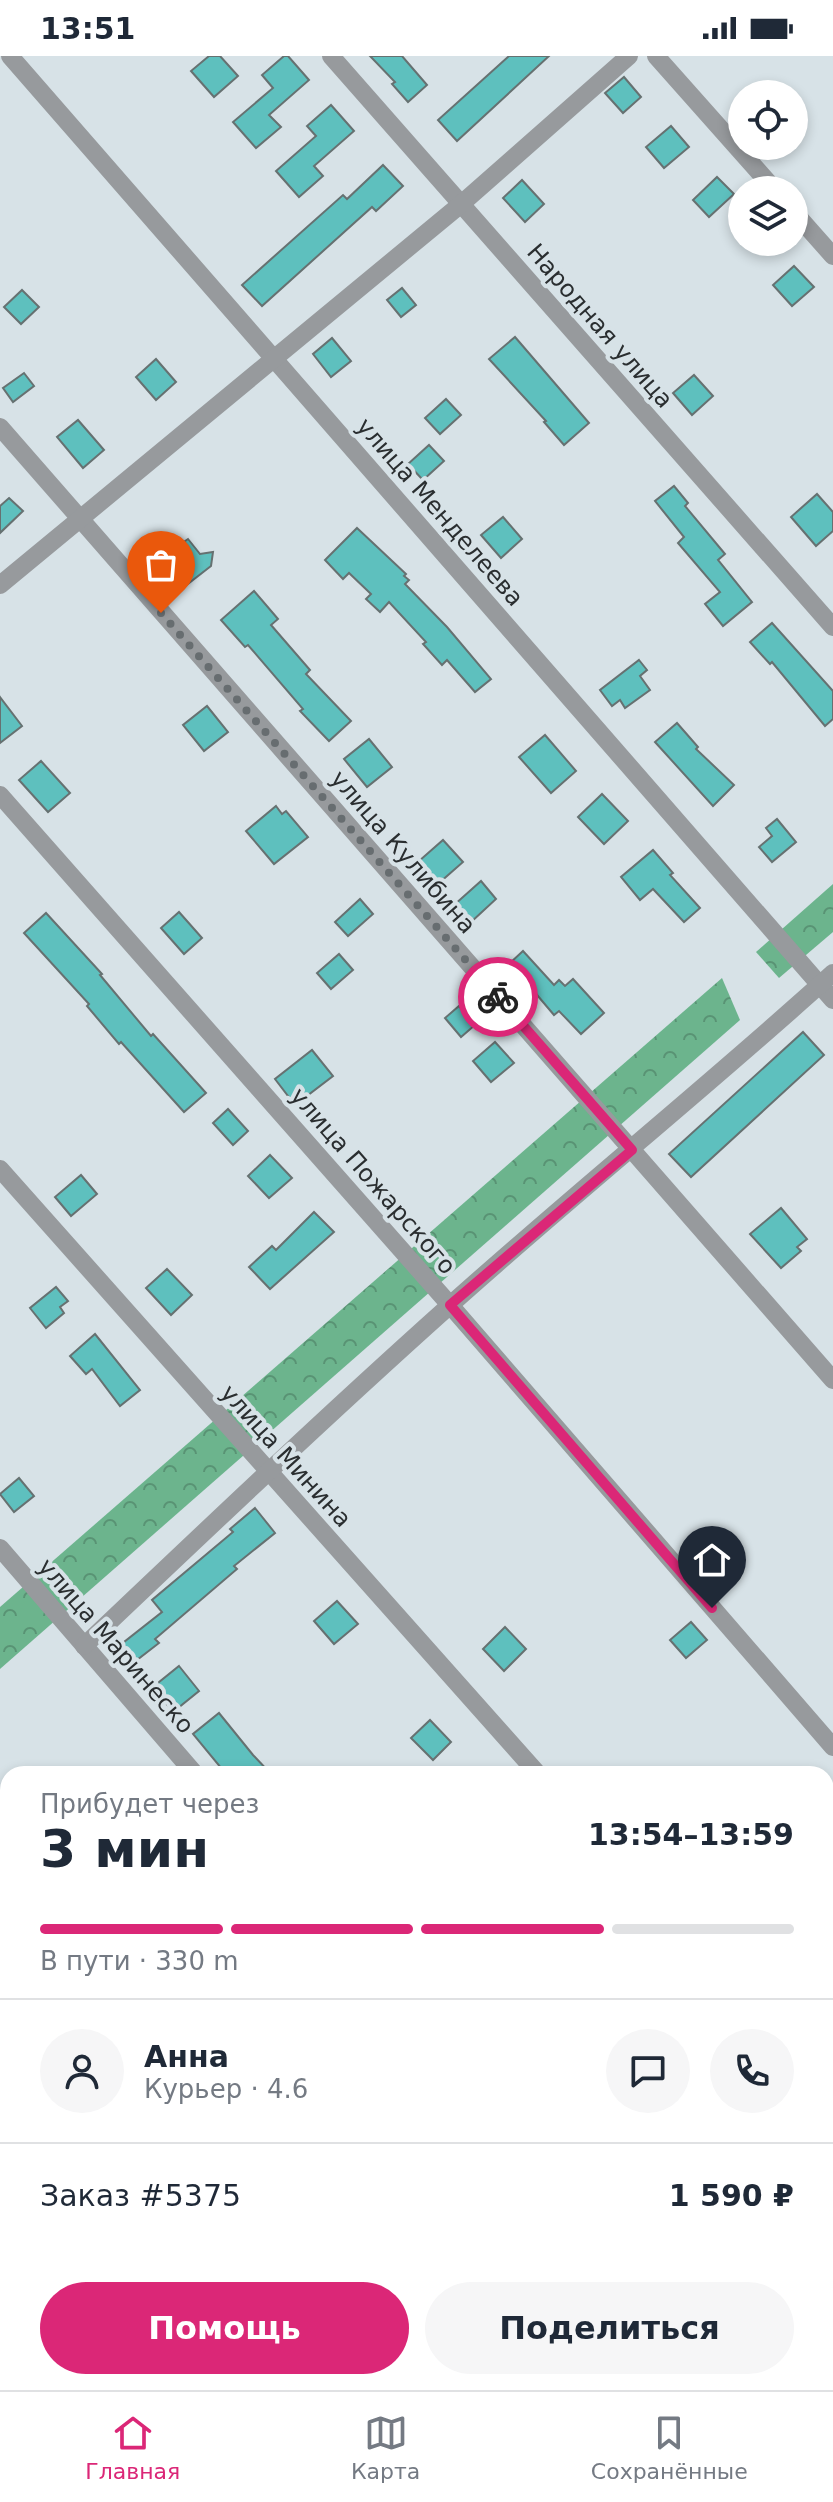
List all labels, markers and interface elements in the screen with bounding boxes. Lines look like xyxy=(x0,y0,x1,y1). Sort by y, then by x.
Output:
text: 13:51 xyxy=(40,11,136,46)
map controls xyxy=(728,80,808,256)
button: locate xyxy=(728,80,808,160)
button: layers xyxy=(728,176,808,256)
street label: Народная улица xyxy=(521,238,679,414)
street label: улица Менделеева xyxy=(351,412,529,612)
pin xyxy=(127,531,195,613)
icon: bag xyxy=(139,543,183,587)
street label: улица Кулибина xyxy=(325,765,481,939)
courier xyxy=(458,957,538,1037)
icon: bike xyxy=(476,975,520,1019)
street label: улица Пожарского xyxy=(284,1082,462,1280)
street label: улица Минина xyxy=(215,1379,357,1533)
pin xyxy=(678,1526,746,1608)
icon: home xyxy=(690,1538,734,1582)
street label: улица Маринеско xyxy=(32,1553,200,1739)
text: Прибудет через xyxy=(40,1789,259,1819)
text: 13:54–13:59 xyxy=(588,1817,794,1852)
text: 3 мин xyxy=(40,1819,209,1879)
text: В пути · 330 m xyxy=(40,1946,239,1976)
button: person xyxy=(40,2029,124,2113)
button: chat xyxy=(606,2029,690,2113)
button: phone xyxy=(710,2029,794,2113)
text: Анна xyxy=(144,2039,229,2074)
text: Курьер · 4.6 xyxy=(144,2074,308,2104)
text: Заказ #5375 xyxy=(40,2178,241,2213)
text: 1 590 ₽ xyxy=(669,2178,794,2213)
button: Помощь xyxy=(40,2282,409,2374)
button: Поделиться xyxy=(425,2282,794,2374)
tab: Главная xyxy=(85,2411,180,2484)
tab: Карта xyxy=(351,2411,420,2484)
tab: Сохранённые xyxy=(591,2411,748,2484)

